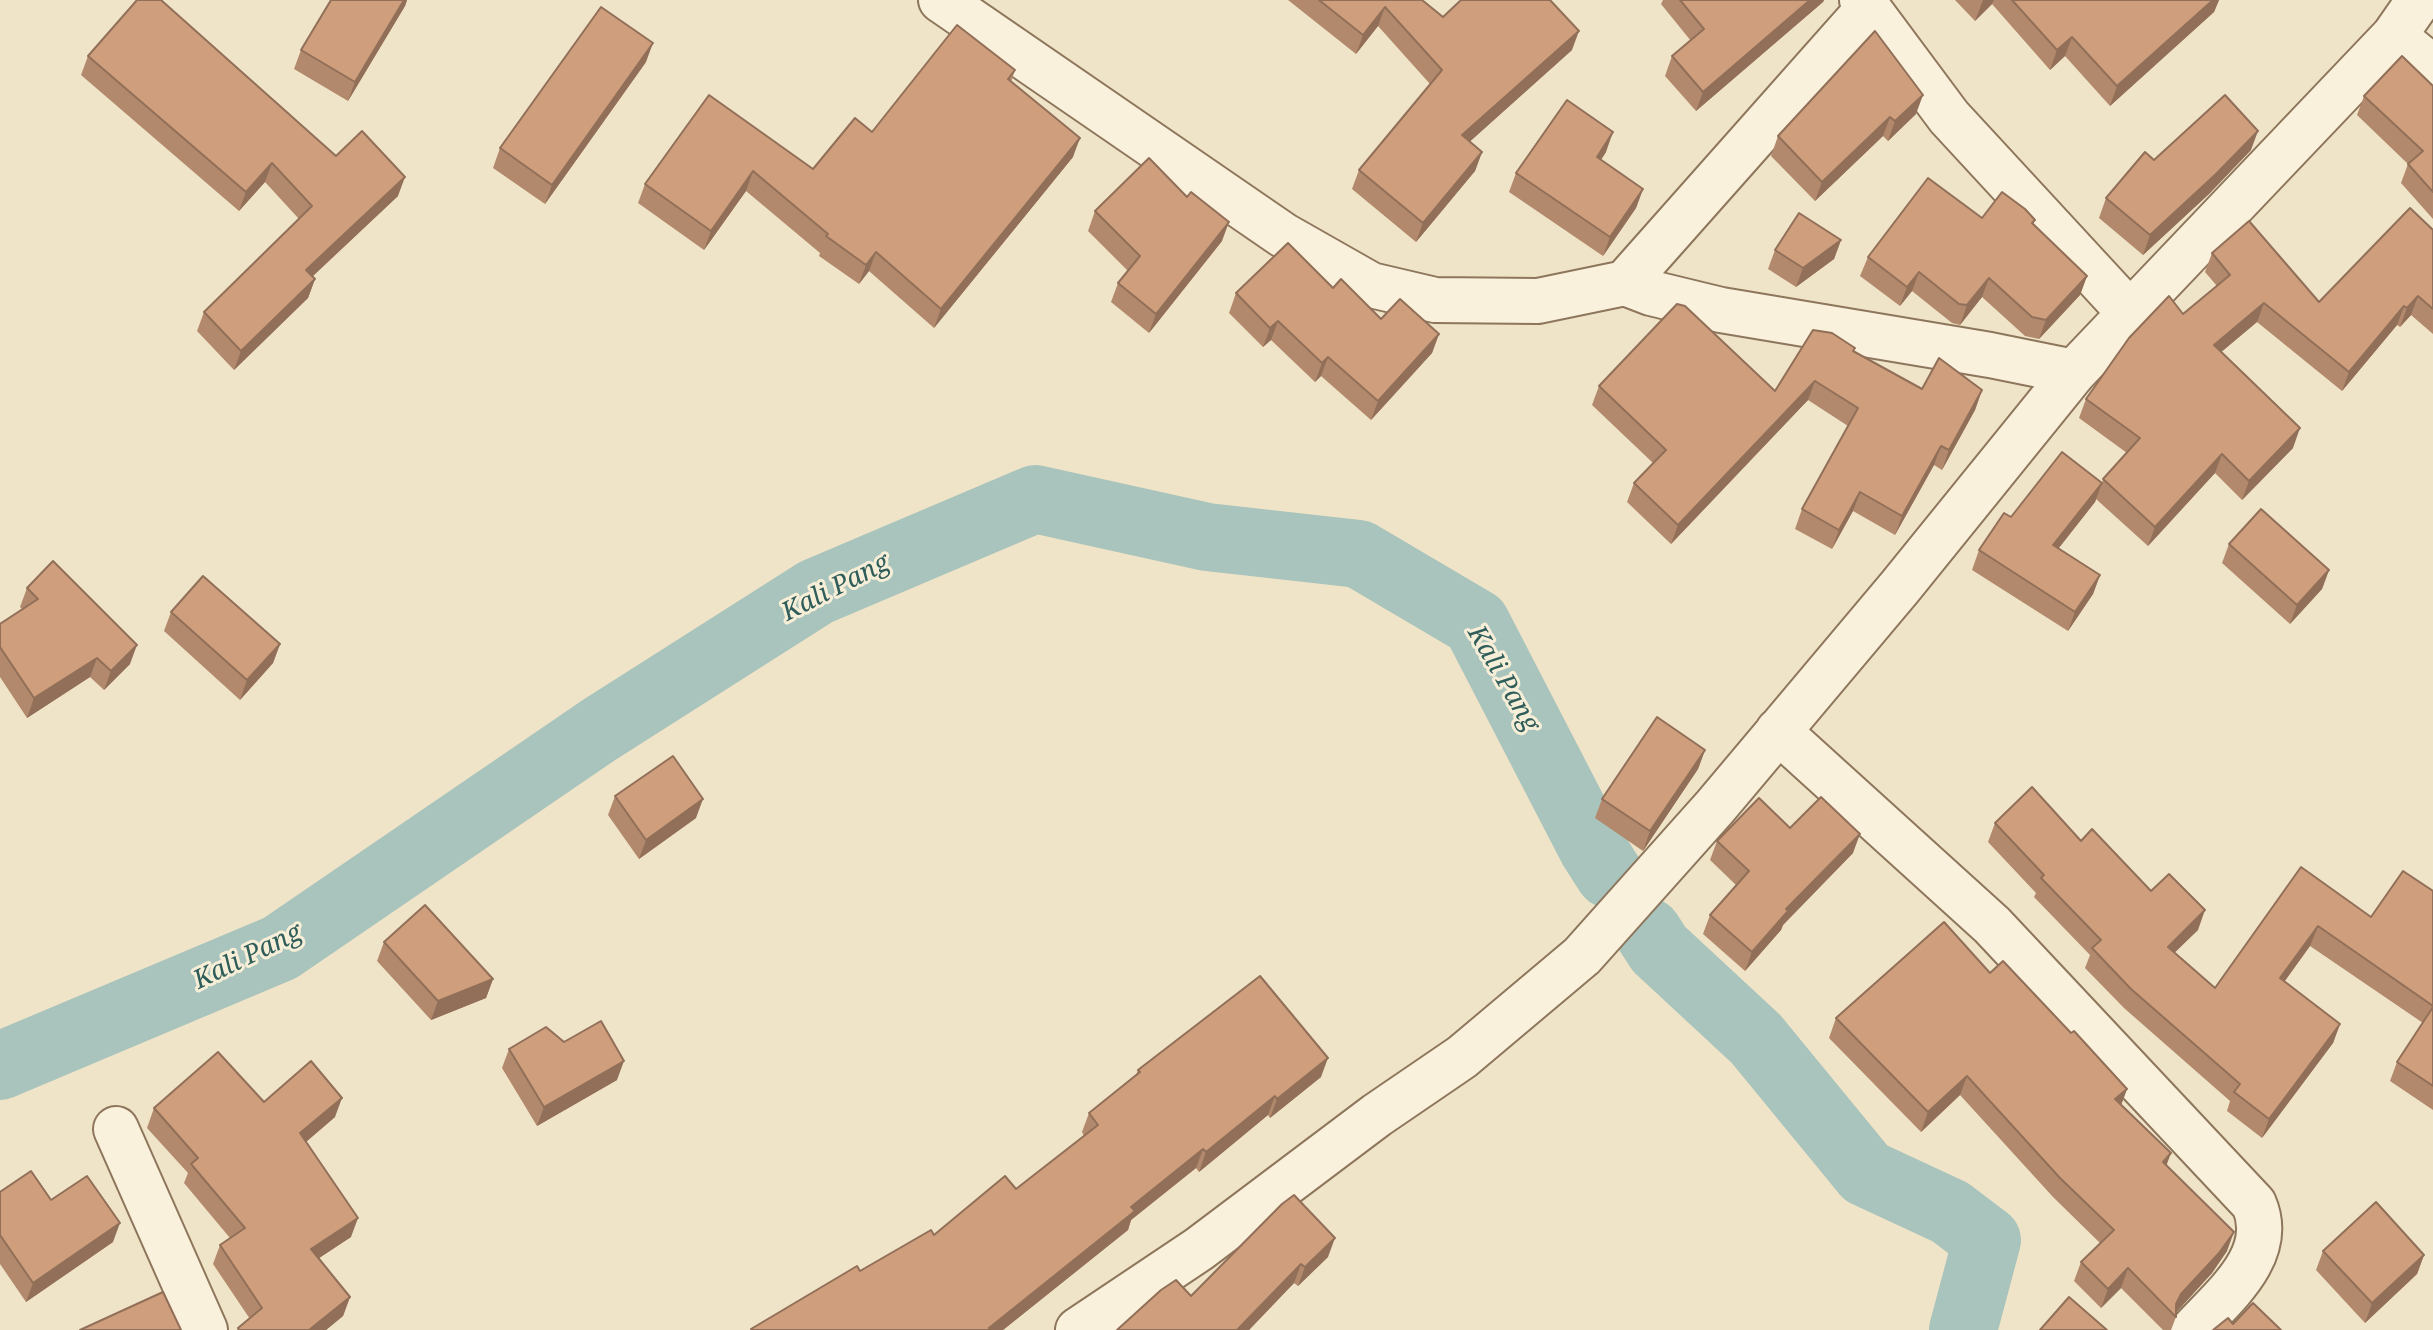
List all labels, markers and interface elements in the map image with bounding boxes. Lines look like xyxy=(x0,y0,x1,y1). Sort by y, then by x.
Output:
water label: Kali Pang xyxy=(777,548,895,628)
water label: Kali Pang xyxy=(1460,621,1546,737)
water label: Kali Pang xyxy=(189,917,307,997)

